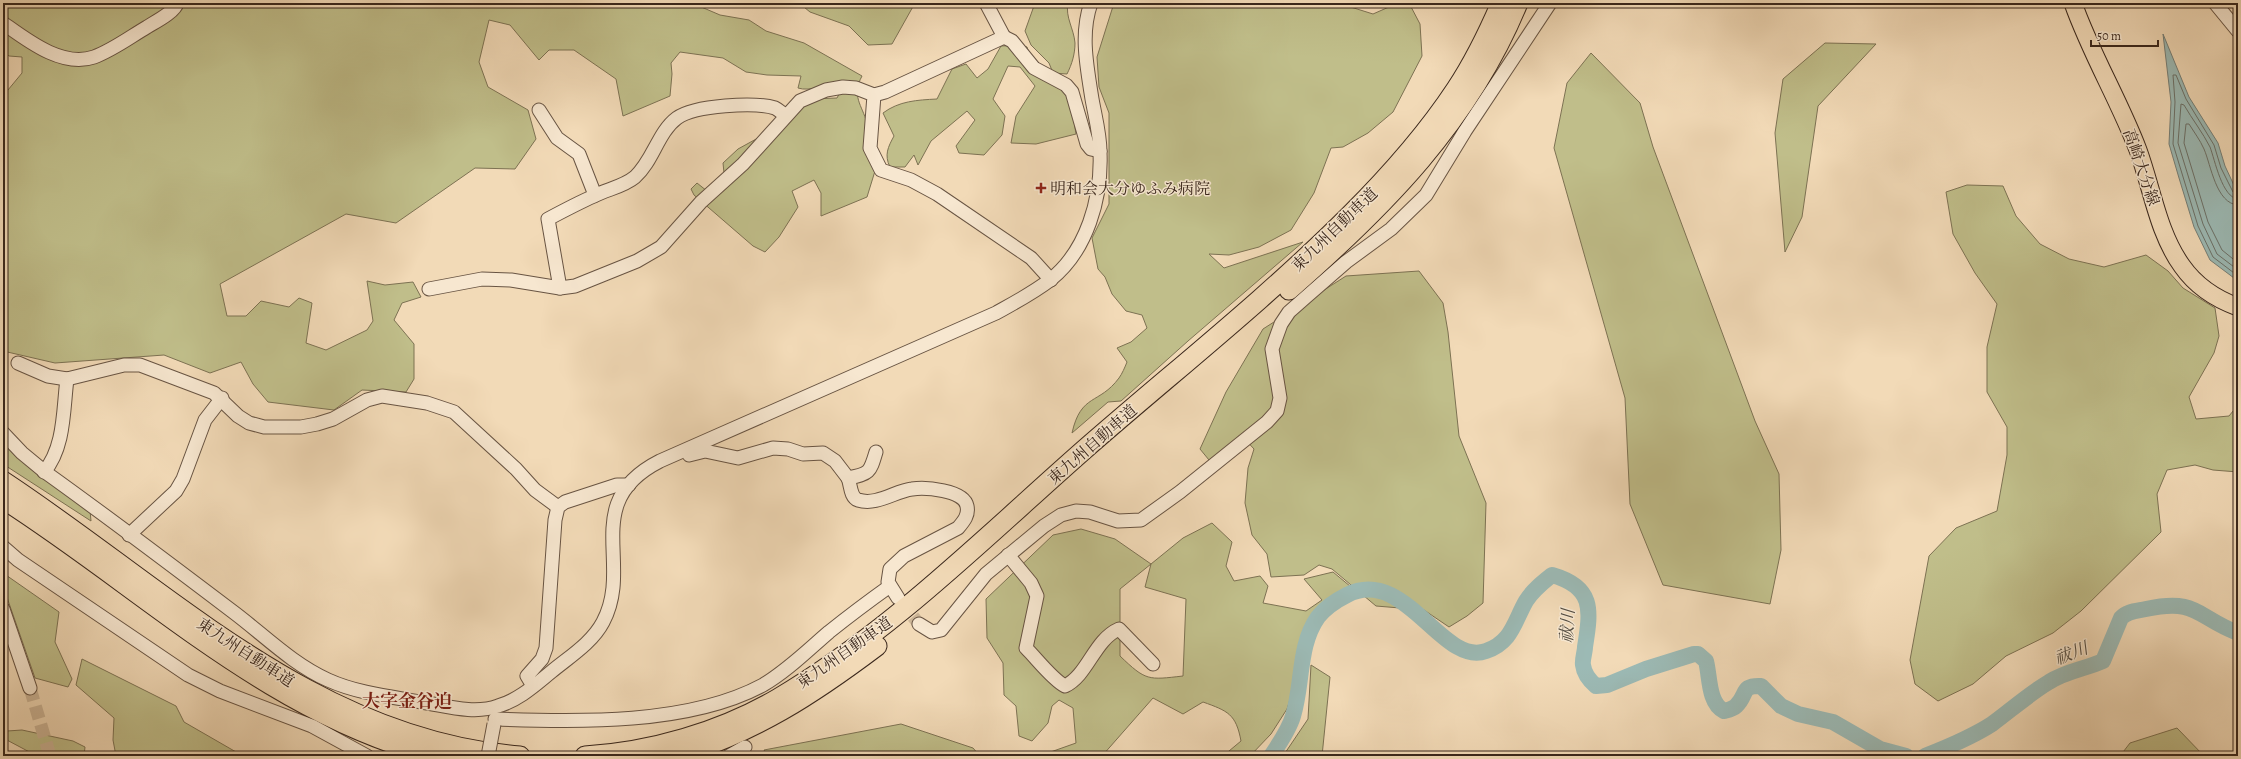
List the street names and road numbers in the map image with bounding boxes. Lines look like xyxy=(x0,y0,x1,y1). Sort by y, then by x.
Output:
street label: 高崎大分線 xyxy=(2118,126,2164,209)
street label: 東九州自動車道 xyxy=(1287,183,1383,277)
street label: 東九州自動車道 xyxy=(1043,400,1142,490)
street label: 東九州自動車道 xyxy=(792,612,897,694)
street label: 東九州自動車道 xyxy=(192,613,298,693)

